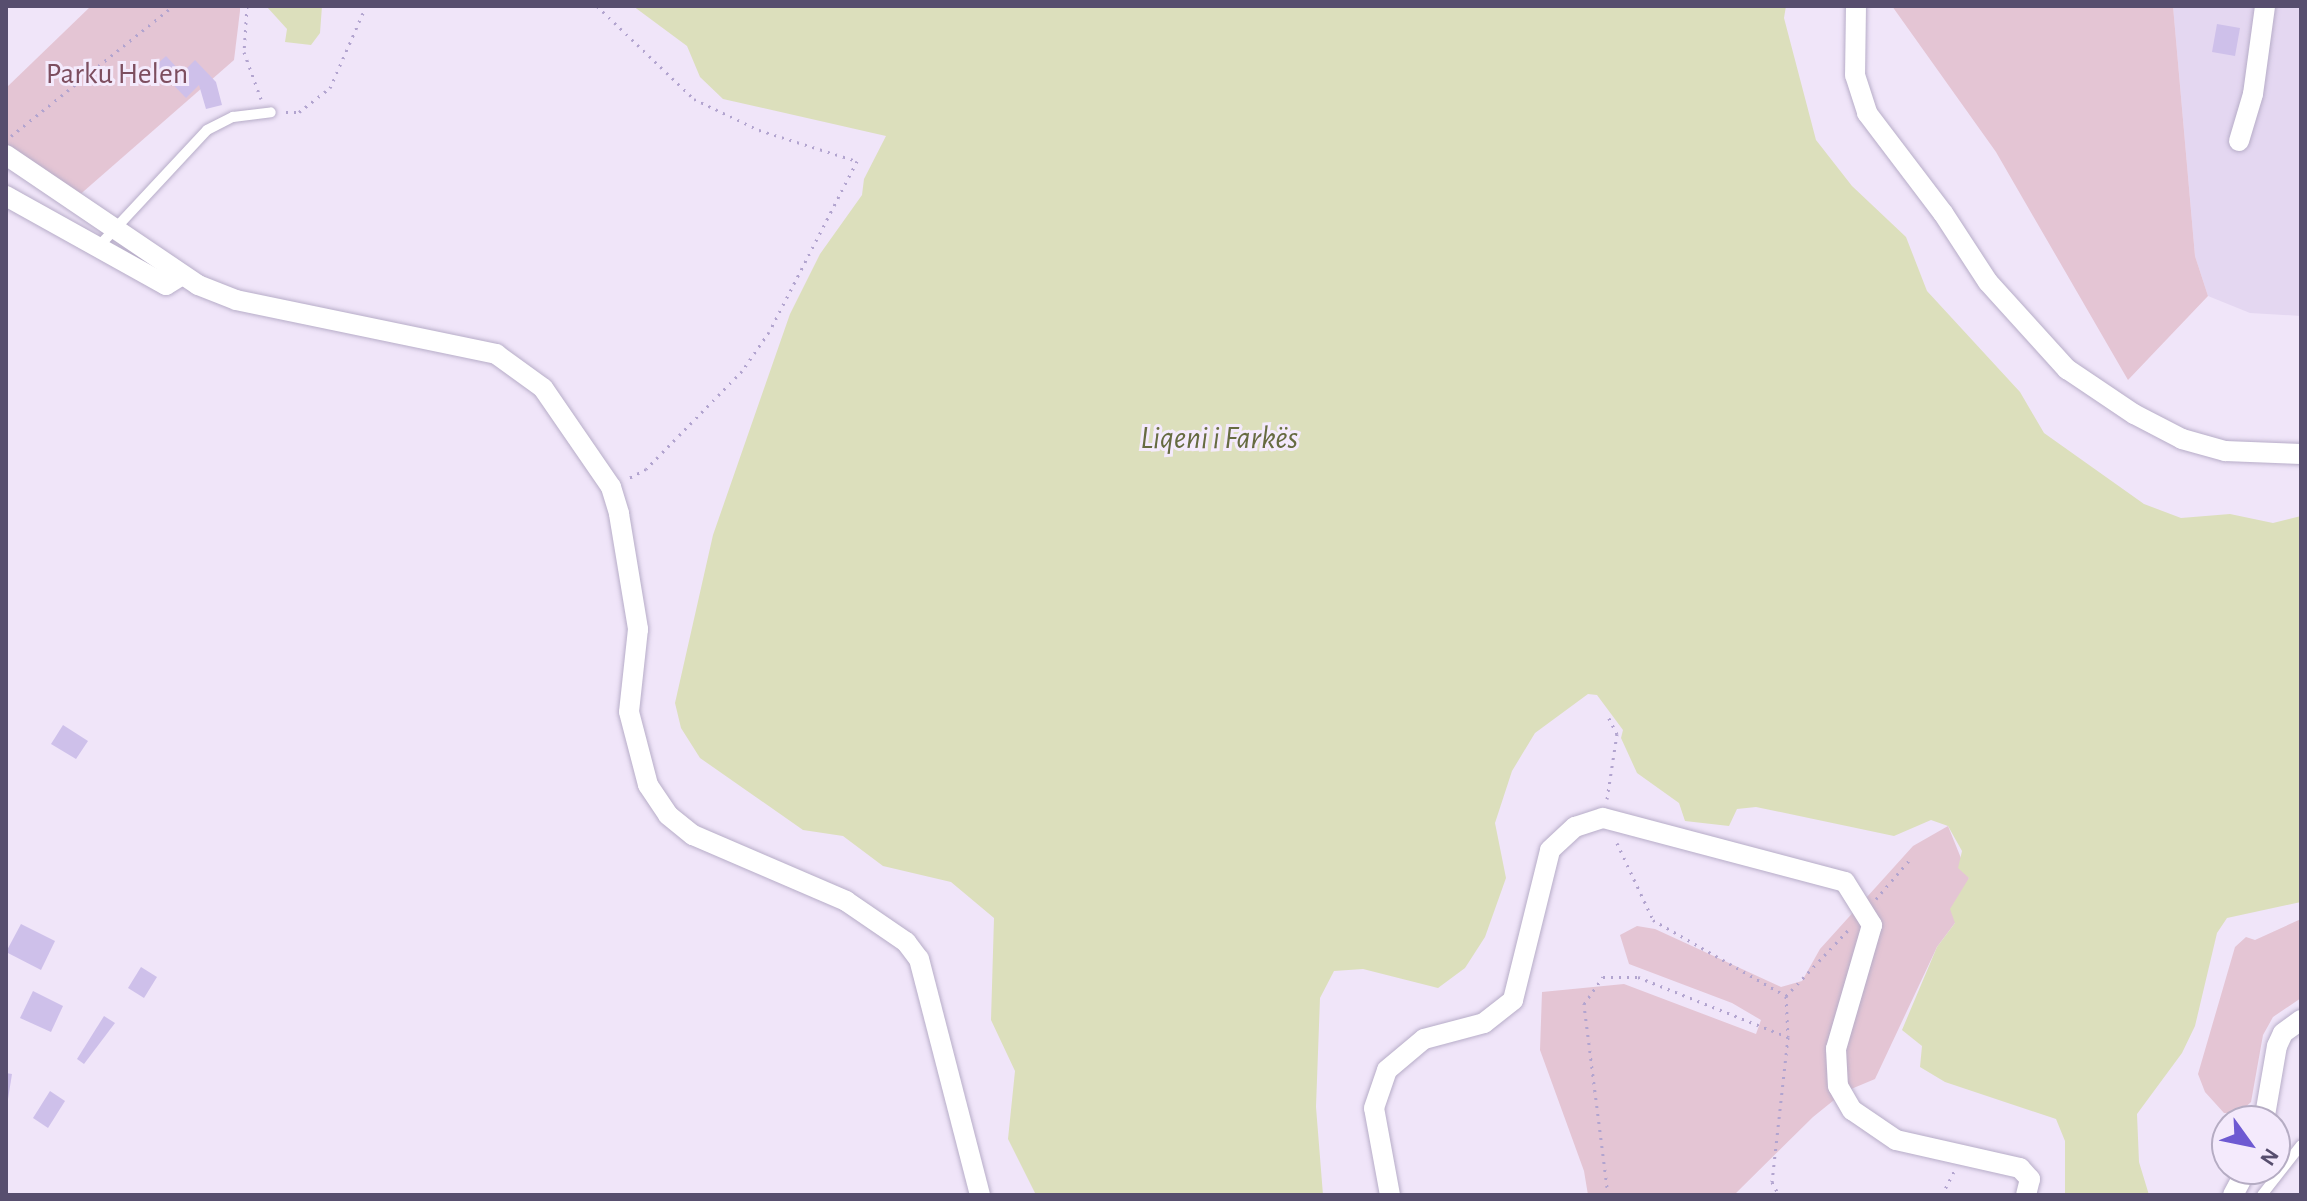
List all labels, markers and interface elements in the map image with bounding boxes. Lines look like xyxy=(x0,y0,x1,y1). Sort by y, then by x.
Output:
park label: Parku Helen xyxy=(46,56,188,92)
water label: Liqeni i Farkës xyxy=(1140,419,1298,457)
north arrow xyxy=(2211,1105,2291,1185)
text: N xyxy=(2256,1145,2283,1169)

